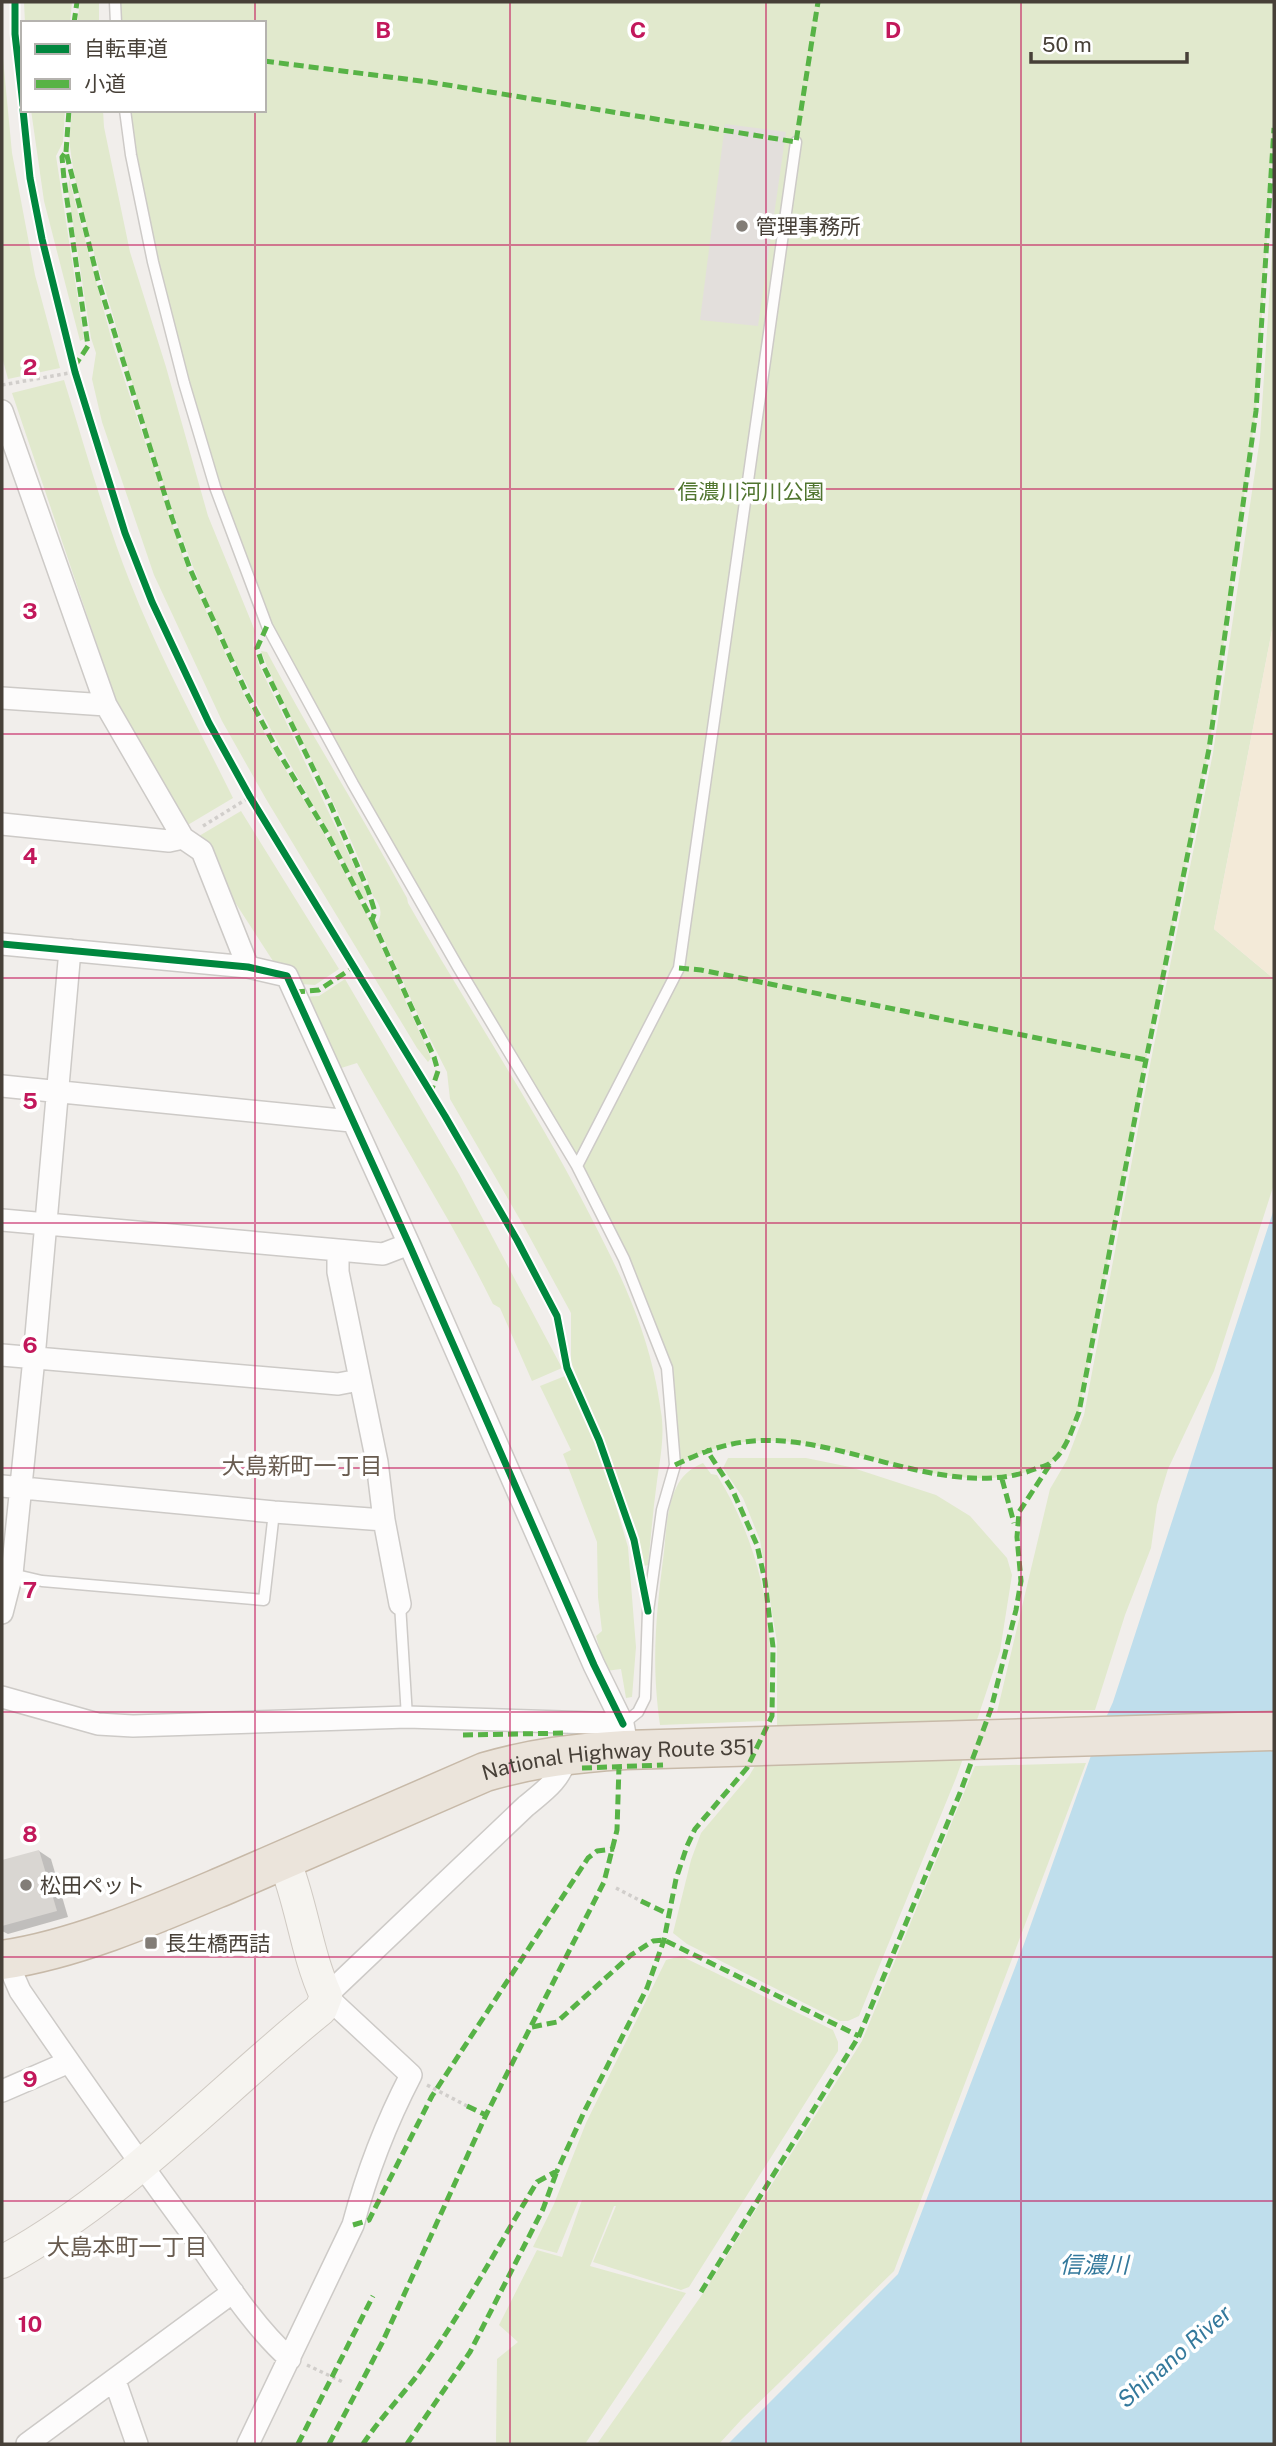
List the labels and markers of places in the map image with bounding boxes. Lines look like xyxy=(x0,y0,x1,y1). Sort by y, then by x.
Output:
place label: 管理事務所 xyxy=(756,214,861,239)
marker: 管理事務所 xyxy=(734,218,750,234)
place label: 松田ペット xyxy=(40,1873,145,1898)
marker: 松田ペット xyxy=(18,1877,34,1893)
place label: 長生橋西詰 xyxy=(165,1931,270,1956)
marker: 長生橋西詰 xyxy=(143,1935,159,1951)

